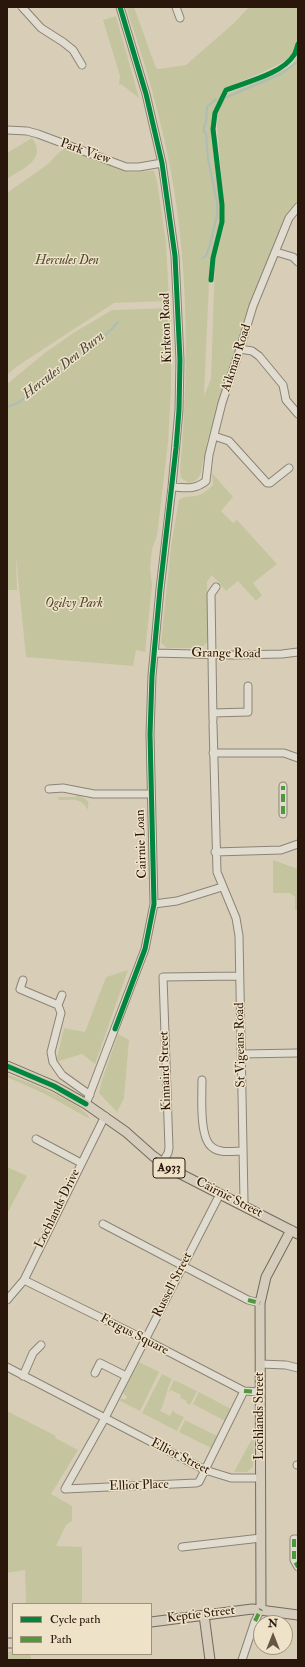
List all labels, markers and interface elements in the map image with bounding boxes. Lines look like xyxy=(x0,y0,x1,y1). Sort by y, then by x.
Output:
street label: Park View xyxy=(58,136,112,168)
park label: Hercules Den xyxy=(35,253,99,269)
street label: Kirkton Road xyxy=(158,293,176,363)
street label: Aikman Road xyxy=(219,322,255,394)
water label: Hercules Den Burn xyxy=(20,329,108,403)
park label: Ogilvy Park xyxy=(45,596,103,612)
street label: Grange Road xyxy=(191,646,261,662)
street label: Cairnie Loan xyxy=(133,809,151,879)
street label: St Vigeans Road xyxy=(232,1002,250,1088)
street label: Kinnaird Street xyxy=(157,1031,175,1111)
road number: A933 xyxy=(153,1158,185,1178)
street label: Lochlands Drive xyxy=(32,1167,84,1251)
street label: Cairnie Street xyxy=(193,1175,265,1221)
street label: Russell Street xyxy=(150,1250,196,1320)
street label: Fergus Square xyxy=(97,1311,171,1359)
street label: Lochlands Street xyxy=(252,1372,268,1460)
street label: Elliot Street xyxy=(148,1436,212,1478)
street label: Elliot Place xyxy=(109,1477,169,1495)
legend xyxy=(12,1603,152,1655)
street label: Keptie Street xyxy=(166,1603,236,1627)
text: Cycle path xyxy=(50,1612,100,1627)
north arrow xyxy=(253,1615,293,1655)
text: N xyxy=(268,1617,278,1630)
text: Path xyxy=(50,1632,72,1647)

